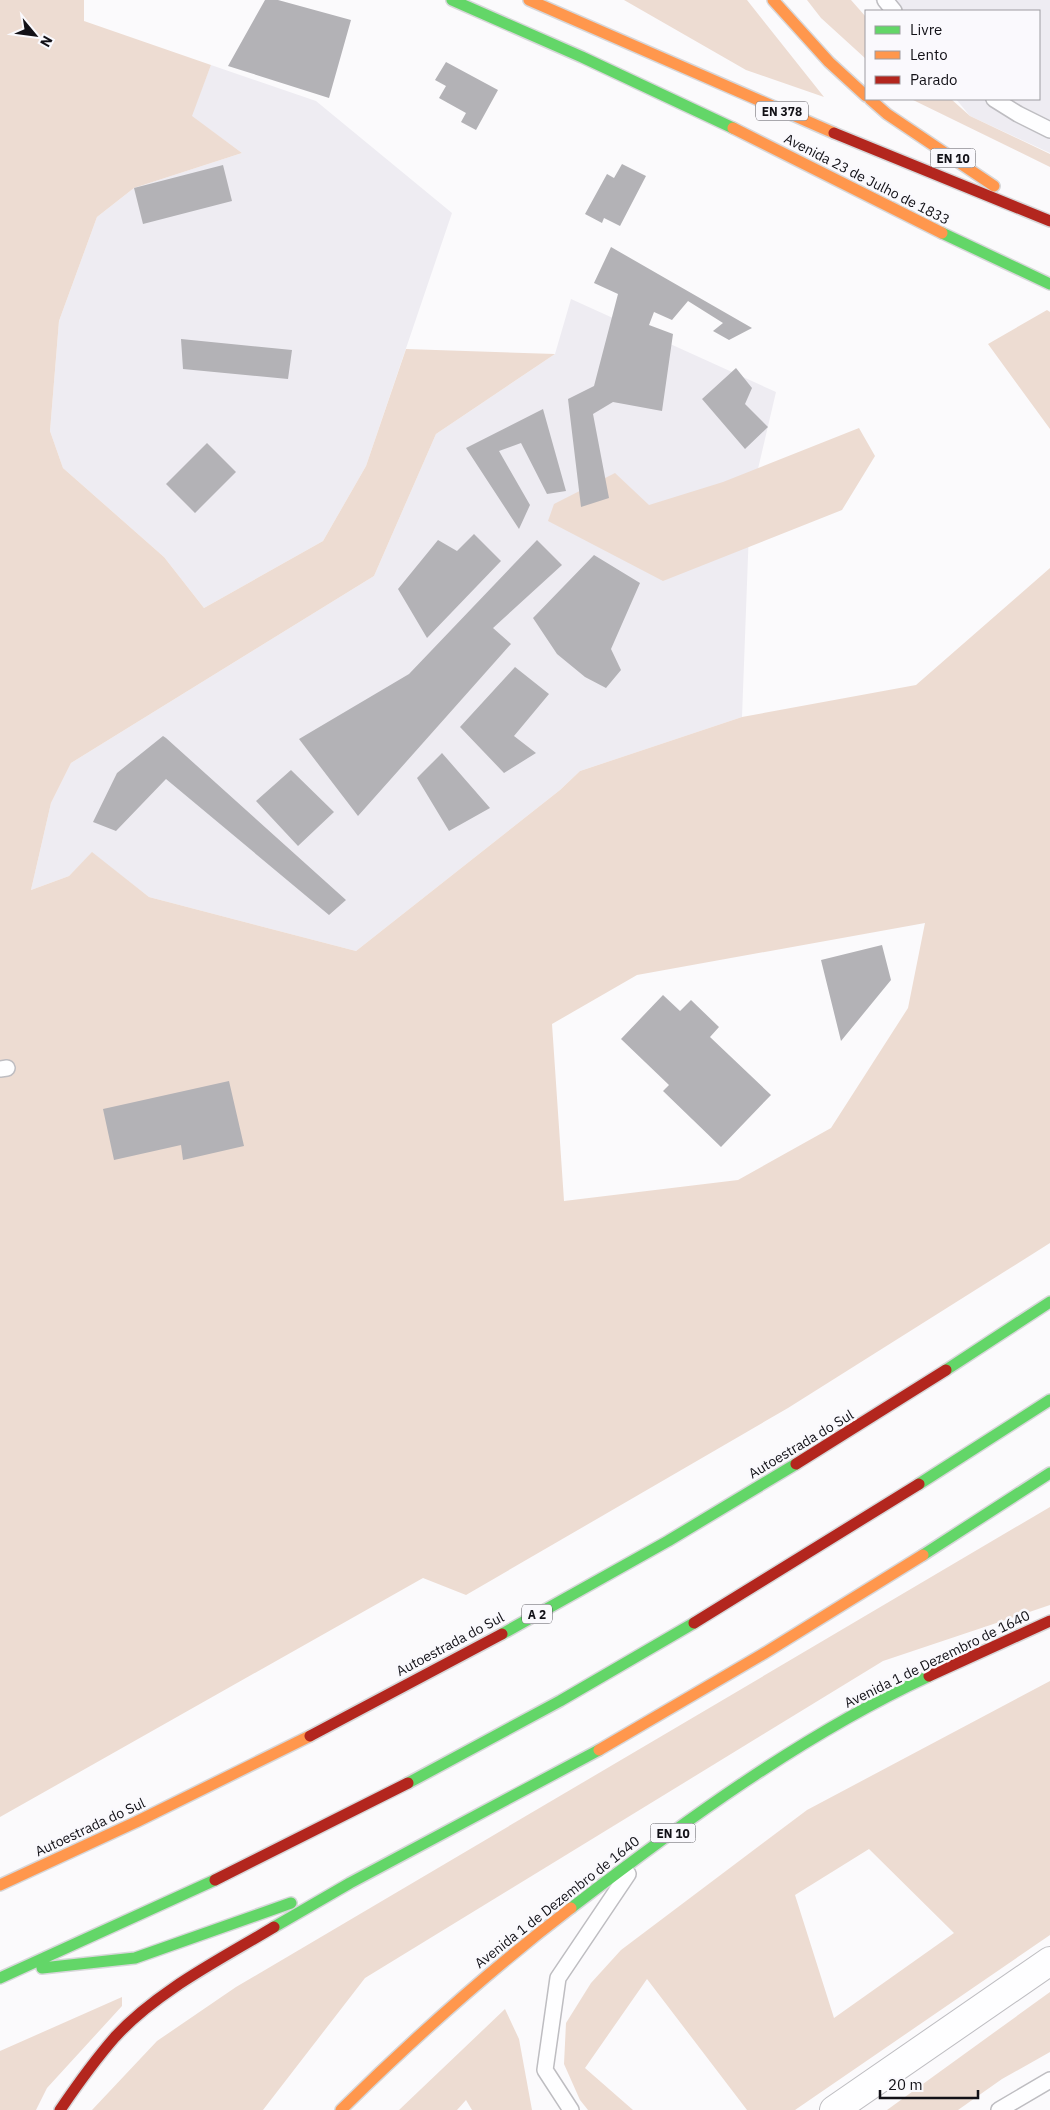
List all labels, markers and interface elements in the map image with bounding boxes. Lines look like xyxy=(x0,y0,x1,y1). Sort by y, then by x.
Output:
north arrow xyxy=(10,10,60,60)
legend xyxy=(865,10,1040,100)
text: Livre xyxy=(910,20,942,39)
text: N xyxy=(36,33,57,50)
text: Lento xyxy=(910,45,948,64)
text: Parado xyxy=(910,70,958,89)
road number: EN 378 xyxy=(756,102,808,120)
street label: Avenida 23 de Julho de 1833 xyxy=(781,129,953,229)
road number: EN 10 xyxy=(930,148,976,168)
street label: Autoestrada do Sul xyxy=(745,1405,857,1483)
road number: A 2 xyxy=(522,1605,552,1624)
street label: Avenida 1 de Dezembro de 1640 xyxy=(841,1606,1033,1712)
street label: Autoestrada do Sul xyxy=(393,1608,507,1680)
street label: Autoestrada do Sul xyxy=(32,1793,148,1860)
road number: EN 10 xyxy=(650,1824,696,1842)
street label: Avenida 1 de Dezembro de 1640 xyxy=(471,1832,643,1972)
scale bar xyxy=(880,2068,978,2100)
text: 20 m xyxy=(888,2075,923,2094)

